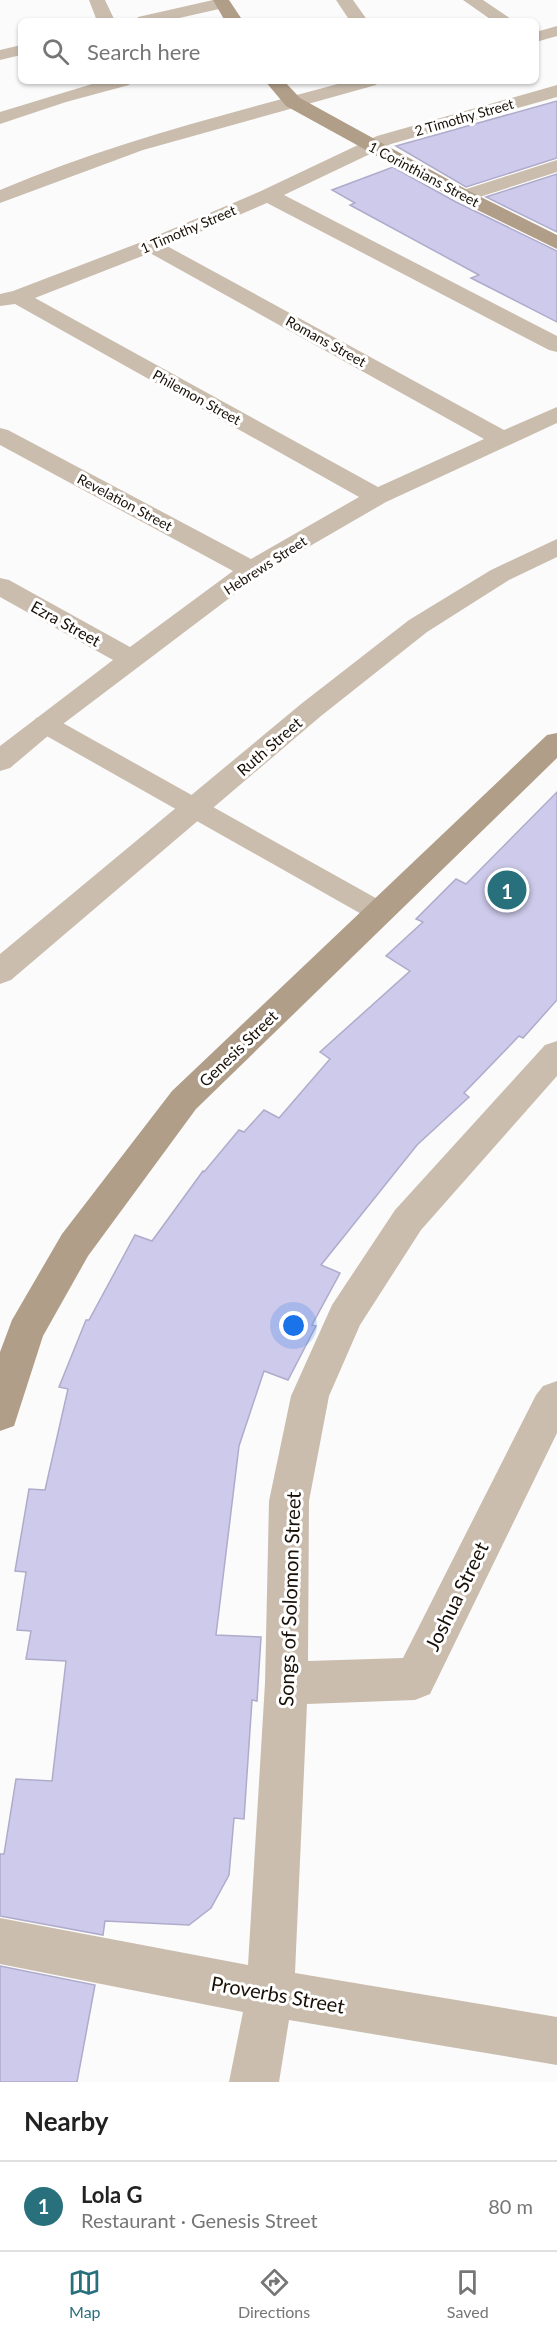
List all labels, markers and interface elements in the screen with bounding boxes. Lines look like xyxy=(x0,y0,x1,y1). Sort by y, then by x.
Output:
search box xyxy=(18,18,539,84)
icon: search xyxy=(39,35,72,68)
text: Search here xyxy=(87,38,200,65)
street label: 2 Timothy Street xyxy=(413,95,515,139)
street label: 1 Corinthians Street xyxy=(366,138,482,210)
street label: 1 Timothy Street xyxy=(138,201,238,257)
street label: Romans Street xyxy=(283,312,369,370)
street label: Philemon Street xyxy=(150,366,244,428)
street label: Revelation Street xyxy=(75,470,175,534)
street label: Hebrews Street xyxy=(220,532,310,598)
street label: Ezra Street xyxy=(28,596,104,650)
street label: Ruth Street xyxy=(233,713,305,779)
pin: 1 xyxy=(488,868,526,912)
street label: Genesis Street xyxy=(195,1006,281,1090)
your location xyxy=(279,1311,308,1340)
street label: Songs of Solomon Street xyxy=(273,1491,305,1707)
street label: Joshua Street xyxy=(419,1538,493,1654)
street label: Proverbs Street xyxy=(209,1970,347,2018)
text: Nearby xyxy=(24,2105,109,2137)
text: Lola G xyxy=(81,2181,142,2208)
text: 1 xyxy=(38,2194,49,2218)
text: 80 m xyxy=(488,2194,533,2218)
text: Restaurant · Genesis Street xyxy=(81,2208,318,2232)
tab: Map xyxy=(68,2266,101,2321)
tab: Directions xyxy=(238,2266,310,2321)
tab: Saved xyxy=(447,2266,489,2321)

